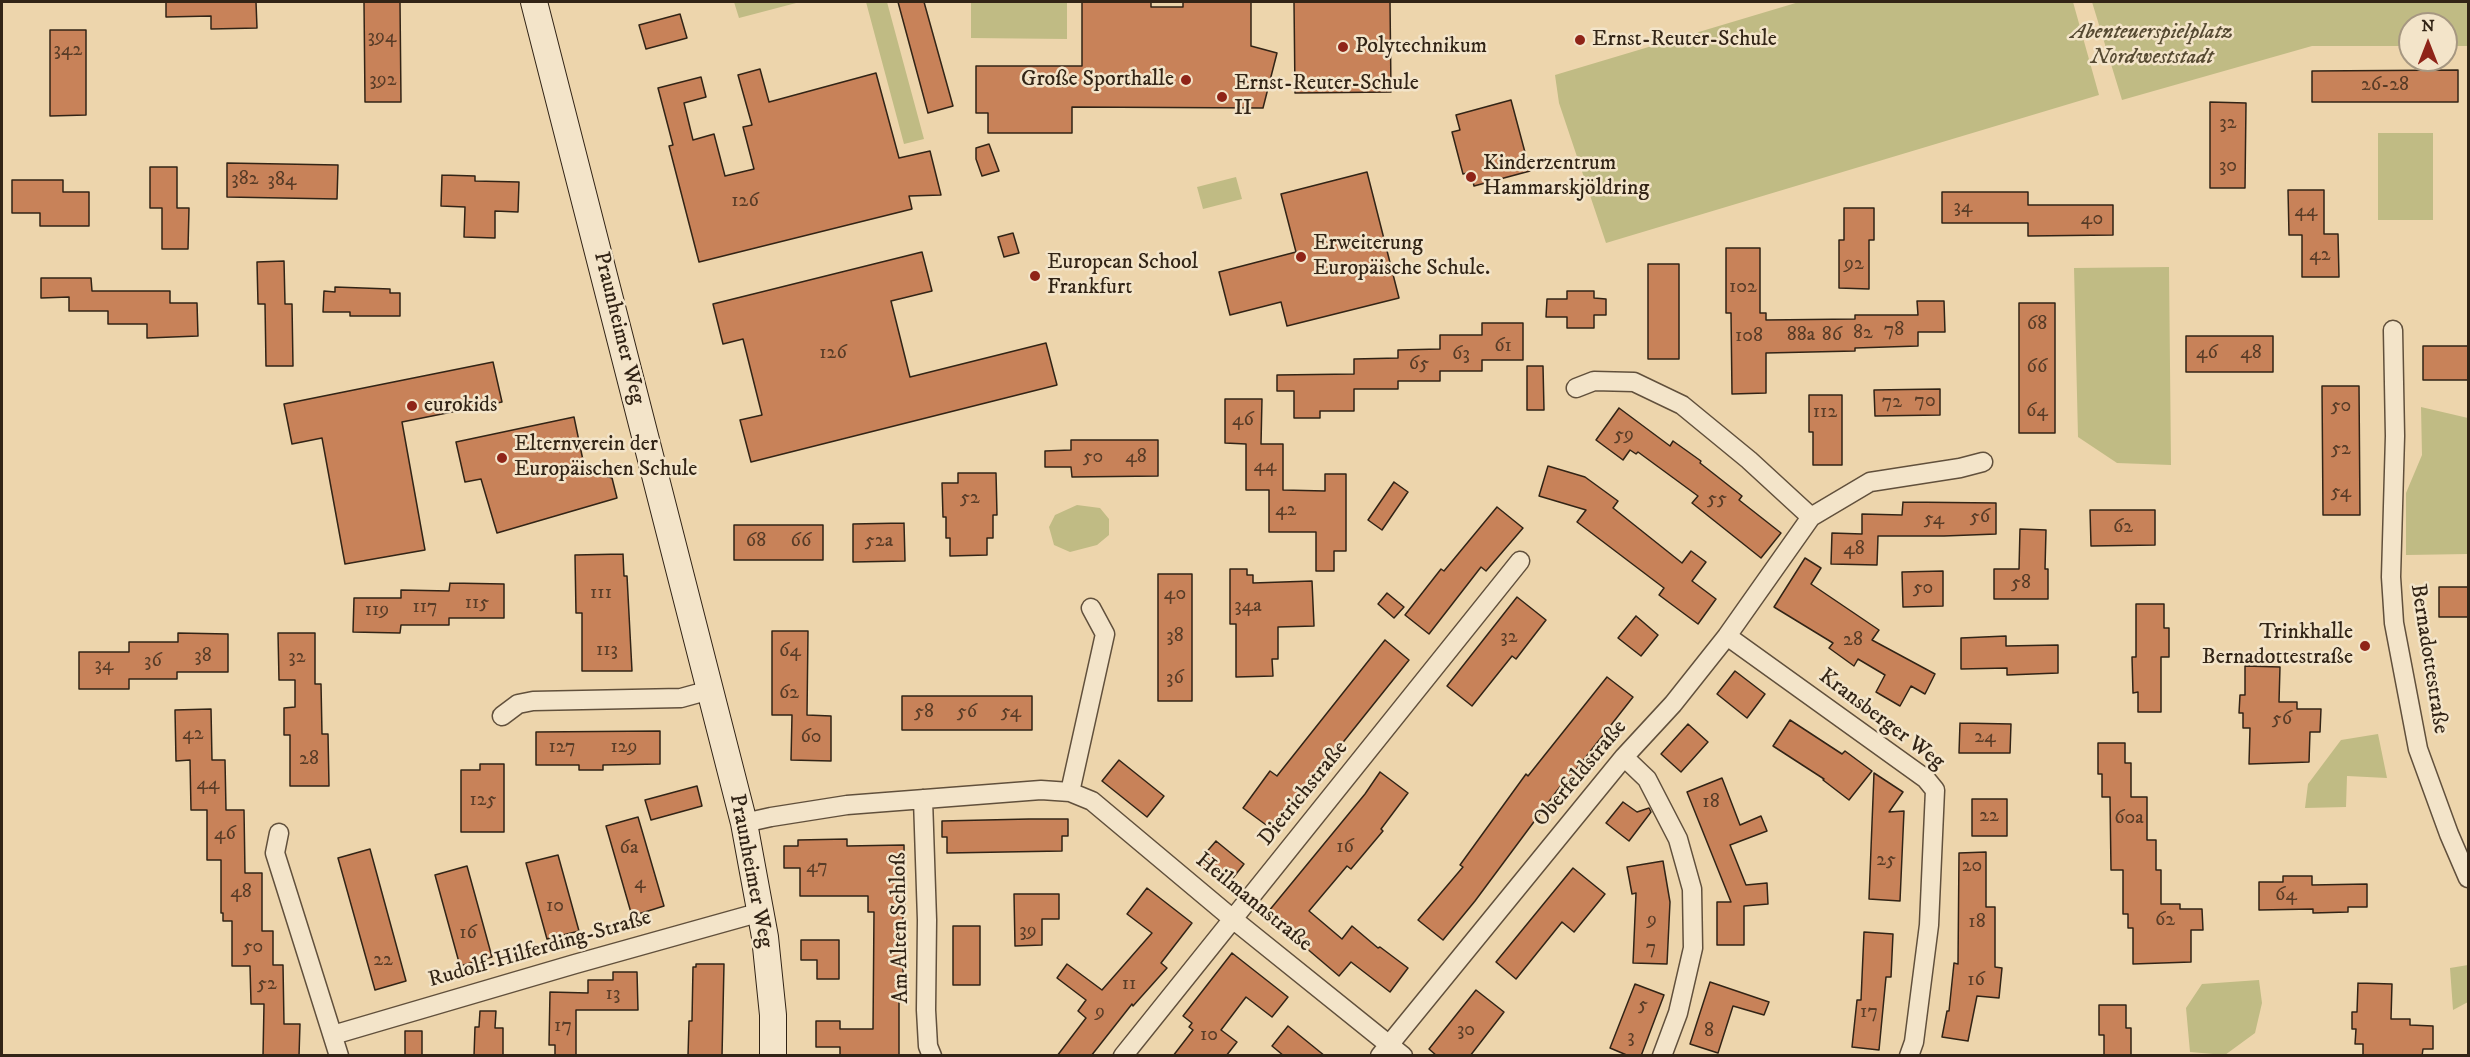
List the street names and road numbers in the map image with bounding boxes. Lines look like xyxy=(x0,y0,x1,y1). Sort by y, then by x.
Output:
street label: Praunheimer Weg xyxy=(586,249,650,407)
street label: Bernadottestraße xyxy=(2403,582,2453,736)
street label: Kransberger Weg xyxy=(1813,664,1949,776)
street label: Oberfeldstraße xyxy=(1529,715,1633,833)
street label: Dietrichstraße xyxy=(1254,736,1354,852)
street label: Praunheimer Weg xyxy=(722,792,778,950)
street label: Heilmannstraße xyxy=(1189,848,1317,958)
street label: Am Alten Schloß xyxy=(886,852,916,1004)
street label: Rudolf-Hilferding-Straße xyxy=(426,906,654,994)

